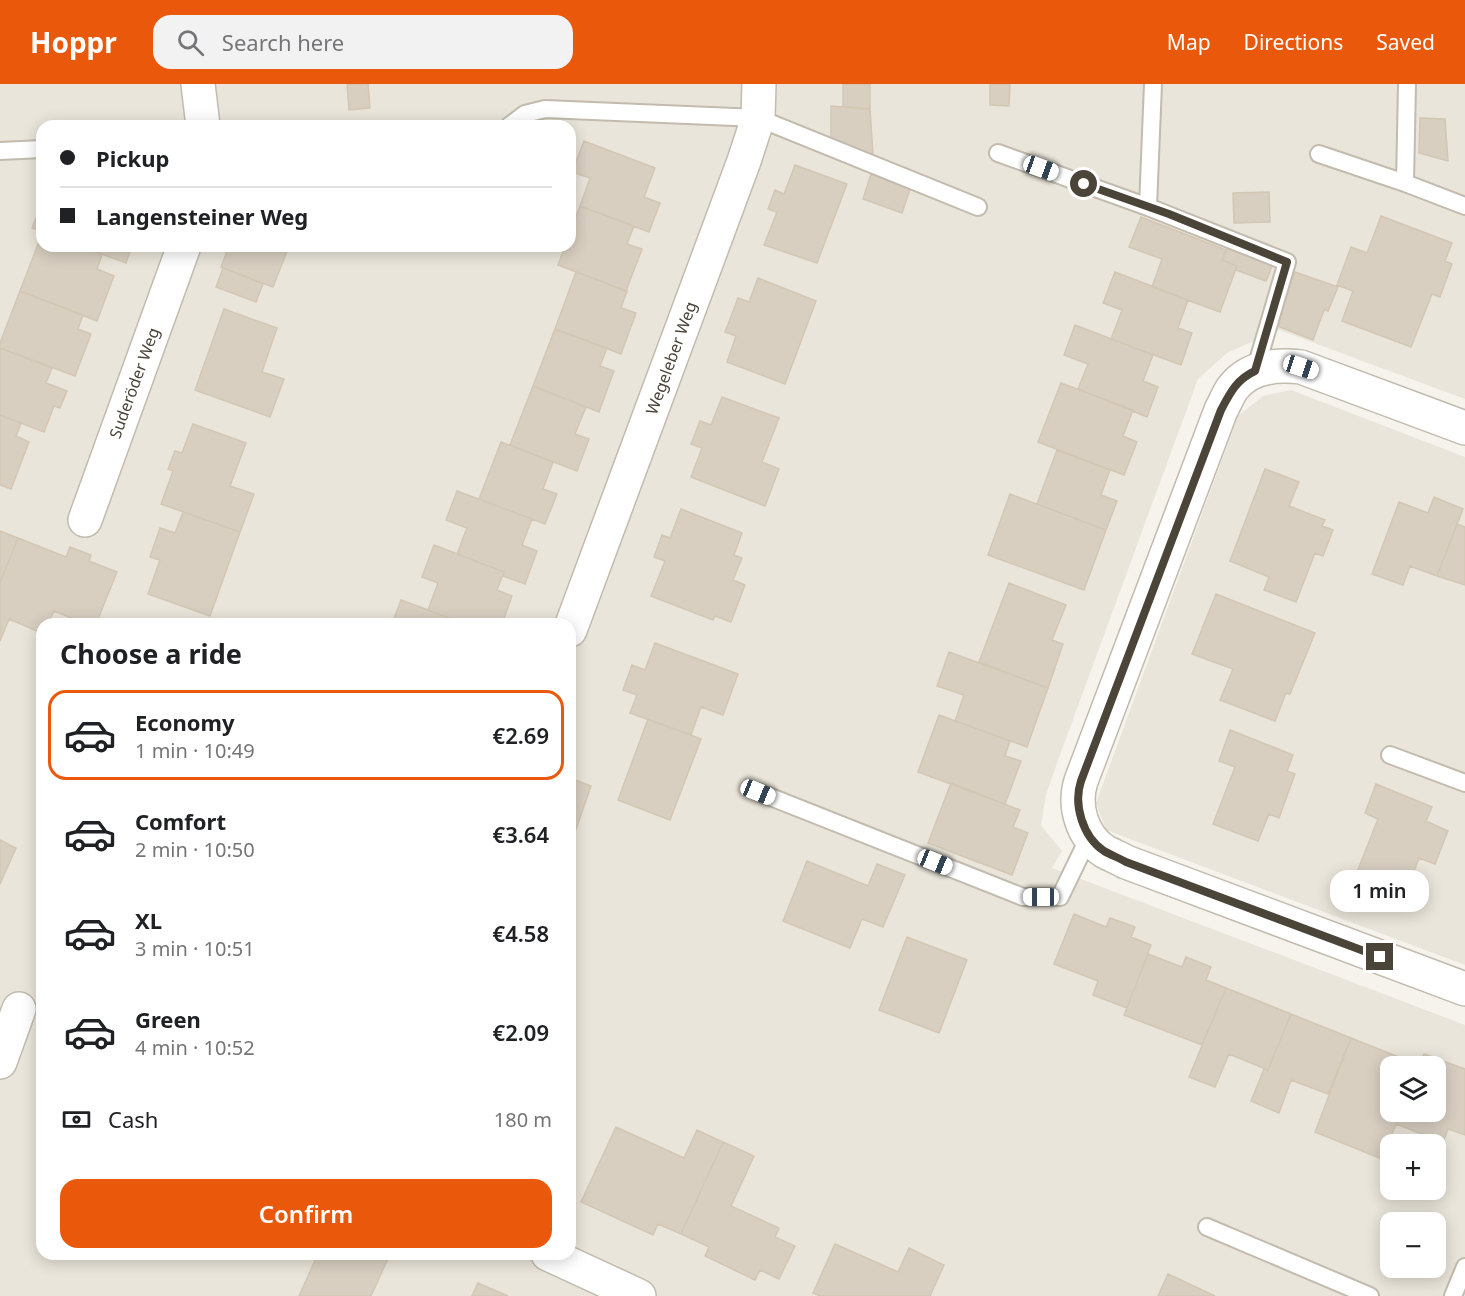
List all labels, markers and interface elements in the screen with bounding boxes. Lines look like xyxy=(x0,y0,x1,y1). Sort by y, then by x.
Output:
search box xyxy=(153,15,573,69)
text: Hoppr xyxy=(30,23,117,61)
icon: search xyxy=(174,26,207,59)
text: Search here xyxy=(222,27,344,57)
text: Map xyxy=(1167,28,1211,56)
text: Directions xyxy=(1244,28,1343,56)
text: Saved xyxy=(1376,28,1435,56)
text: Pickup xyxy=(96,143,169,173)
car xyxy=(1021,153,1061,183)
route start xyxy=(1070,170,1097,197)
text: Langensteiner Weg xyxy=(96,201,308,231)
street label: Wegeleber Weg xyxy=(640,298,702,418)
street label: Suderöder Weg xyxy=(104,324,164,442)
car xyxy=(1281,353,1321,381)
text: Choose a ride xyxy=(60,635,242,672)
text: Economy xyxy=(135,707,234,737)
icon: car xyxy=(63,708,117,762)
text: €2.69 xyxy=(493,720,549,750)
text: 1 min · 10:49 xyxy=(135,737,255,764)
car xyxy=(738,777,778,807)
text: Comfort xyxy=(135,806,226,836)
icon: car xyxy=(63,807,117,861)
text: €3.64 xyxy=(493,819,549,849)
text: 2 min · 10:50 xyxy=(135,836,255,863)
car xyxy=(915,847,955,877)
callout: 1 min xyxy=(1330,870,1430,912)
text: 1 min xyxy=(1352,877,1407,904)
car xyxy=(1023,888,1059,906)
text: XL xyxy=(135,905,162,935)
icon: car xyxy=(63,906,117,960)
text: €4.58 xyxy=(493,918,549,948)
text: 3 min · 10:51 xyxy=(135,935,255,962)
route end xyxy=(1366,943,1393,970)
text: Green xyxy=(135,1004,201,1034)
icon: car xyxy=(63,1005,117,1059)
text: €2.09 xyxy=(493,1017,549,1047)
text: 4 min · 10:52 xyxy=(135,1034,255,1061)
map controls xyxy=(1380,1056,1446,1278)
button: layers xyxy=(1380,1056,1446,1122)
icon: cash xyxy=(60,1103,93,1136)
text: Cash xyxy=(108,1104,158,1134)
text: 180 m xyxy=(494,1106,552,1133)
button: + xyxy=(1380,1134,1446,1200)
button: Confirm xyxy=(60,1179,552,1248)
button: − xyxy=(1380,1212,1446,1278)

